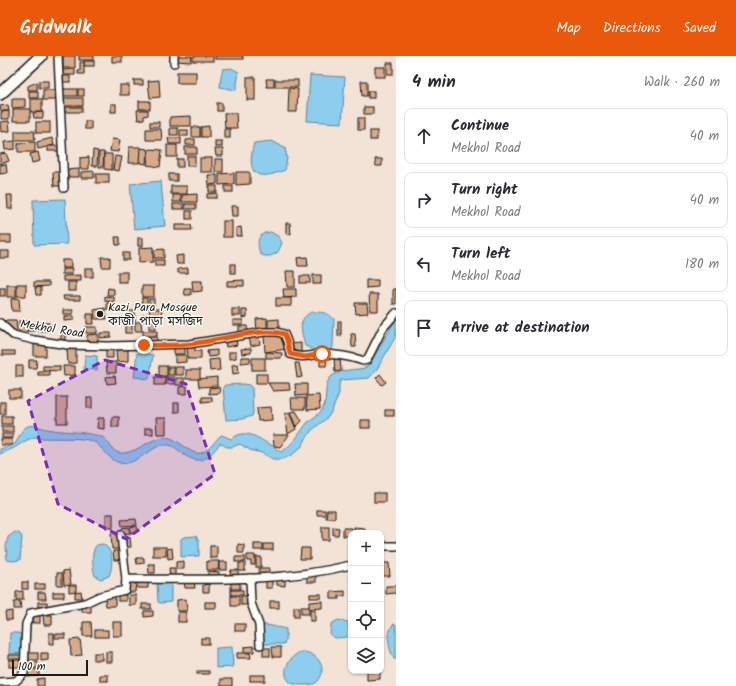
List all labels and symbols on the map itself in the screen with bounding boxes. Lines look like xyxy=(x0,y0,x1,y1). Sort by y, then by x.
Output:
place label: Kazi Para Mosque কাজী পাড়া মসজিদ xyxy=(107,298,203,331)
marker: Kazi Para Mosque কাজী পাড়া মসজিদ xyxy=(95,309,105,319)
street label: Mekhol Road xyxy=(19,315,86,344)
route end xyxy=(135,336,153,354)
route start xyxy=(313,345,331,363)
scale bar xyxy=(12,658,88,677)

